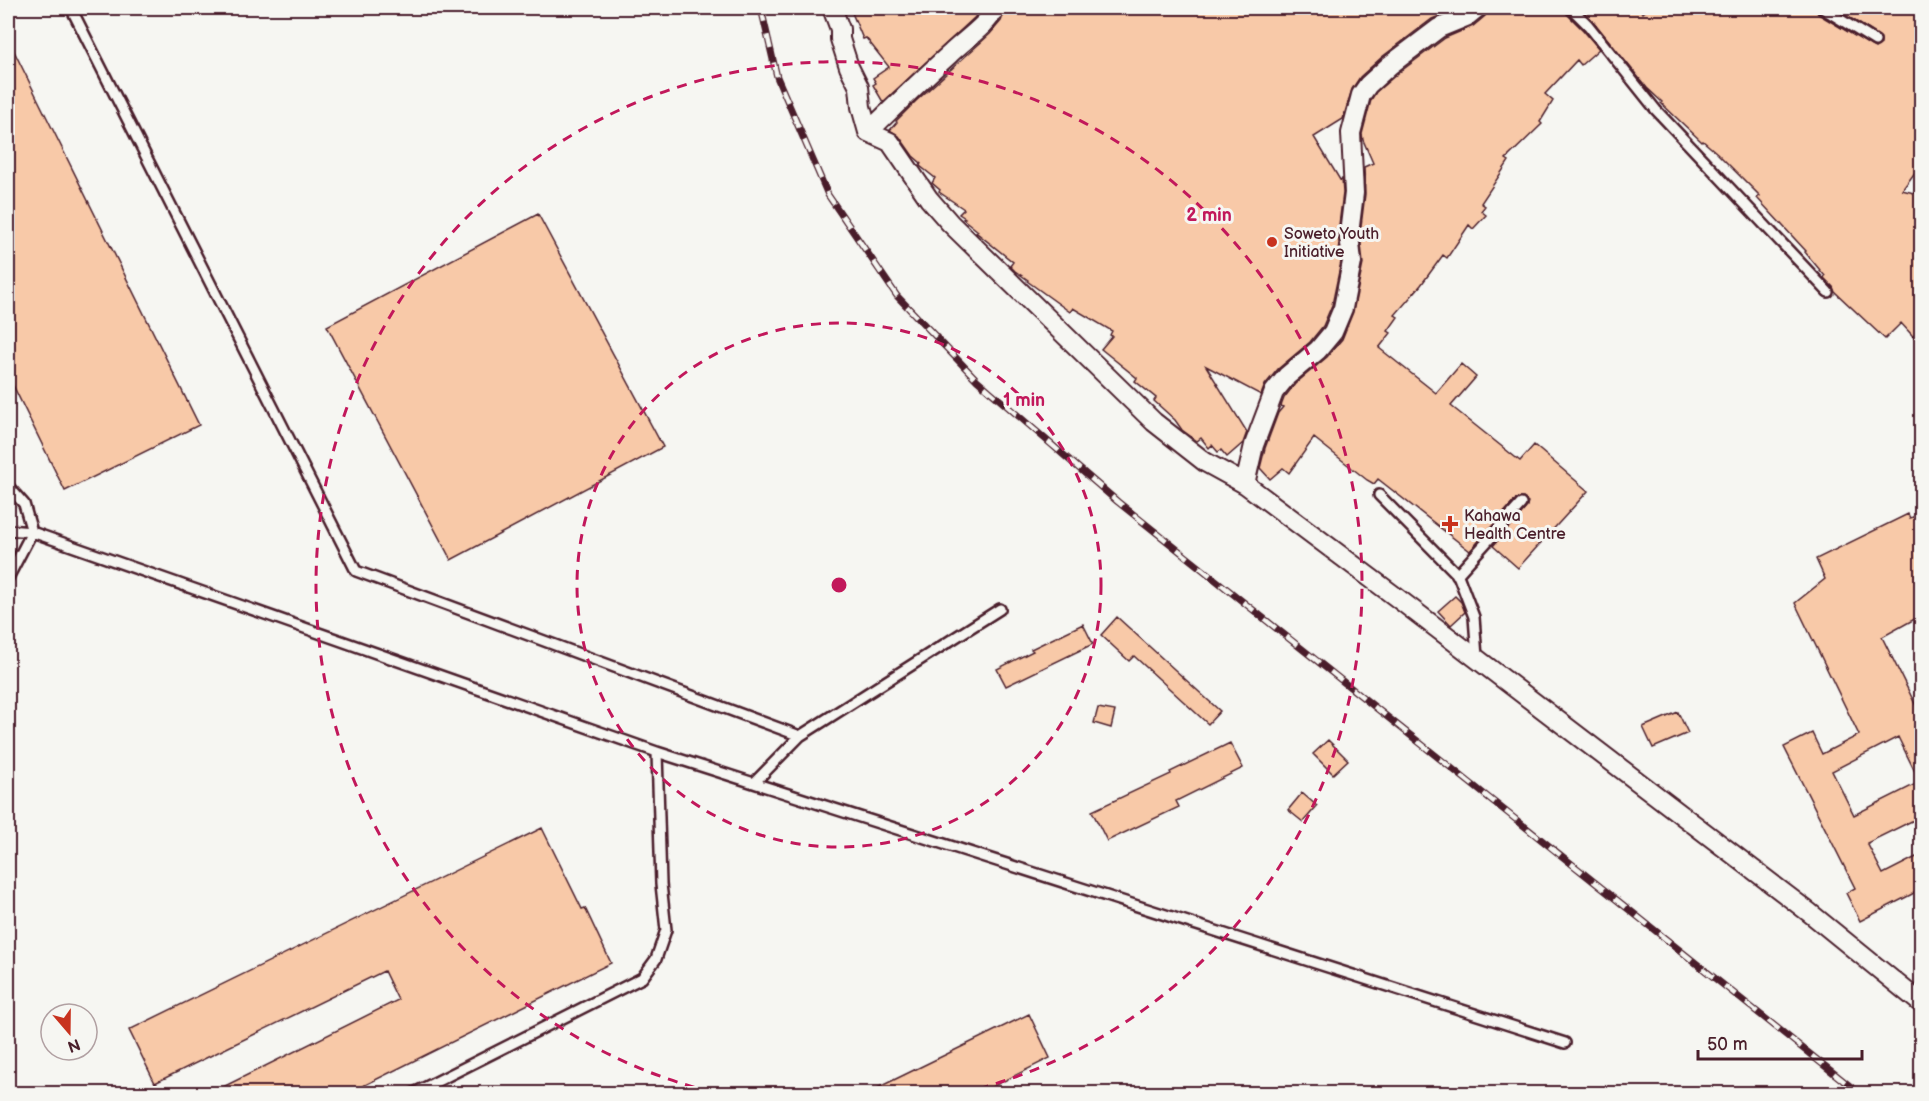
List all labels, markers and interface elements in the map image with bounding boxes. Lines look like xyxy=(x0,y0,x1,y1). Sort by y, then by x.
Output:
text: 2 min xyxy=(1186,205,1232,226)
place label: Soweto Youth Initiative xyxy=(1284,225,1379,262)
marker: Soweto Youth Initiative xyxy=(1265,235,1279,249)
text: 1 min xyxy=(1003,390,1045,411)
place label: Kahawa Health Centre xyxy=(1464,507,1566,544)
marker: Kahawa Health Centre xyxy=(1441,515,1459,533)
centre of rings xyxy=(829,575,849,595)
north arrow xyxy=(39,1002,99,1062)
scale bar xyxy=(1698,1023,1862,1061)
text: N xyxy=(65,1034,83,1056)
text: 50 m xyxy=(1707,1034,1748,1055)

